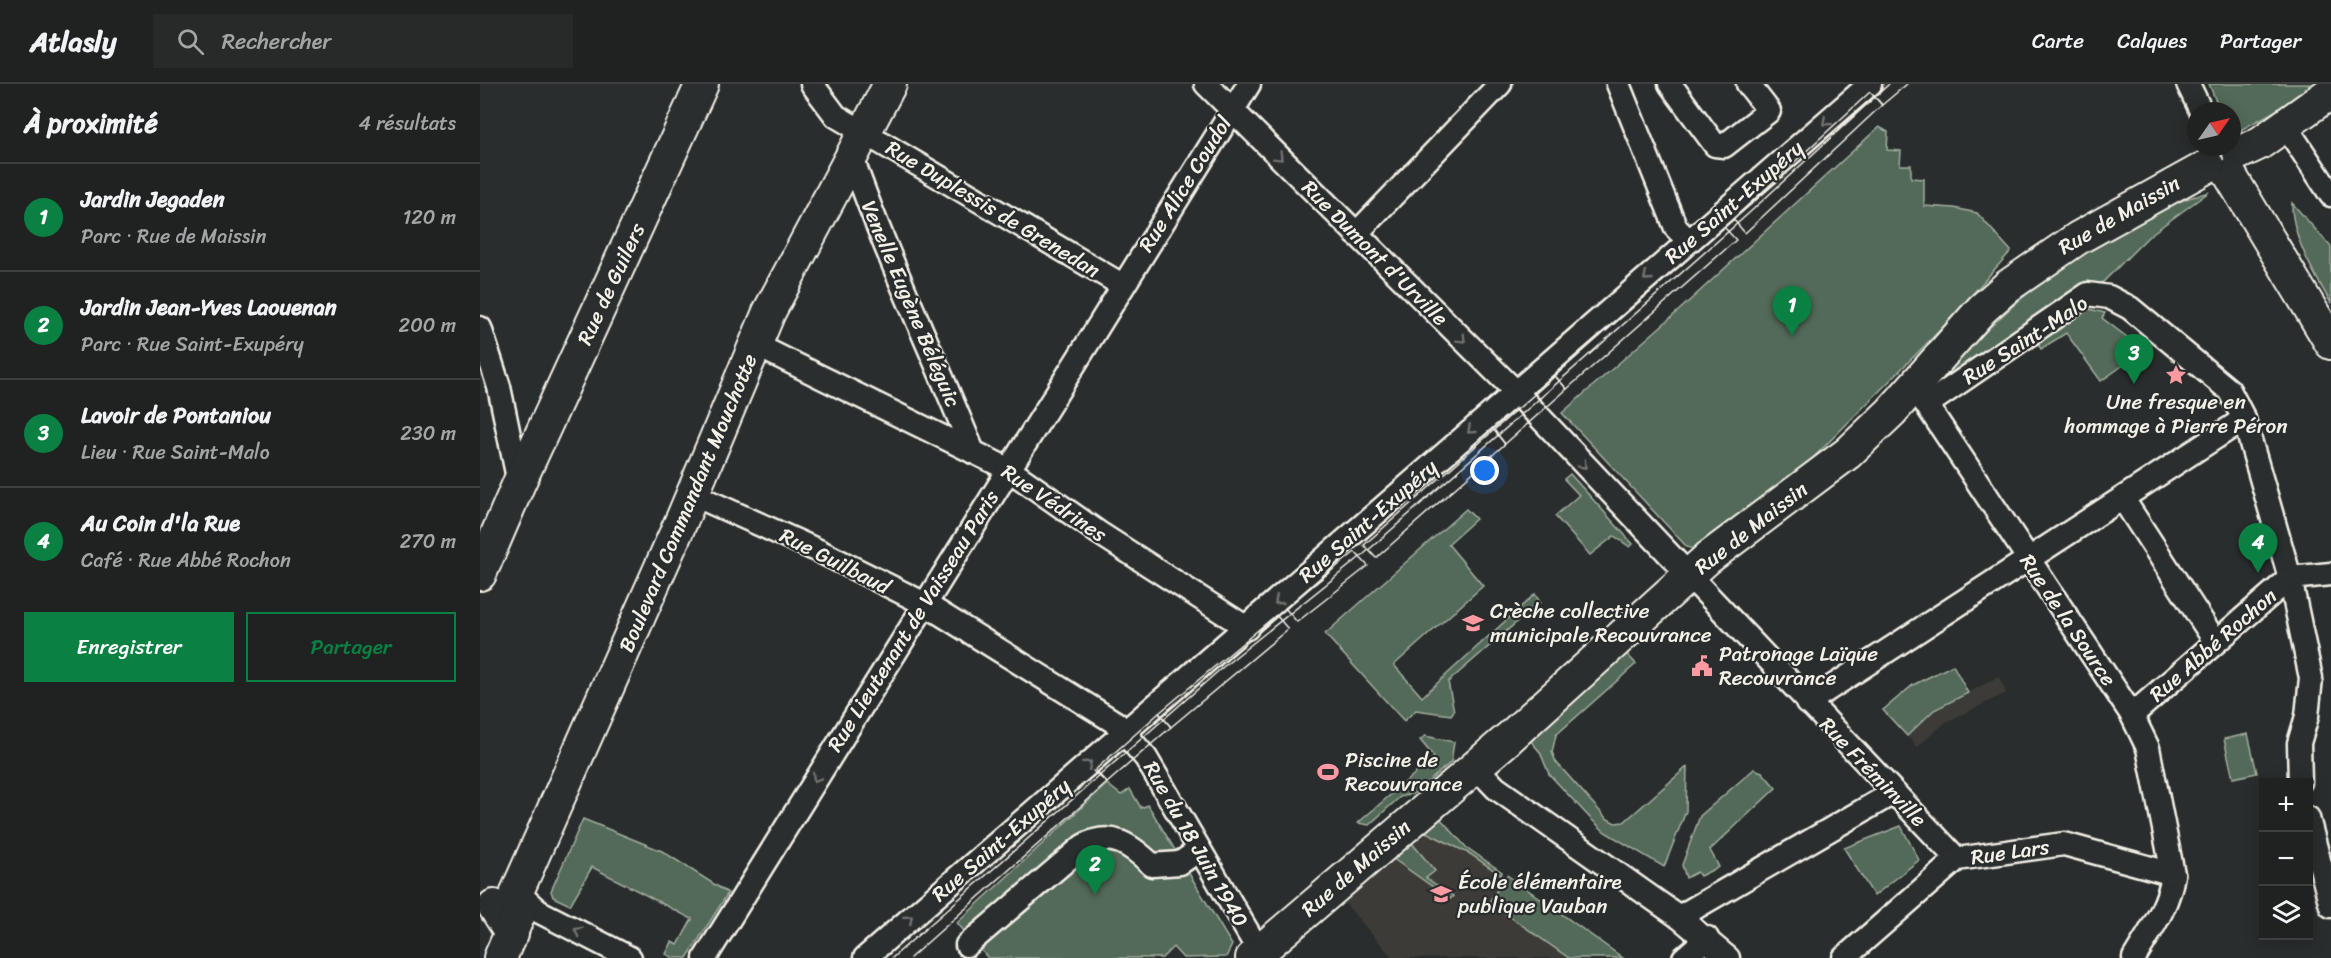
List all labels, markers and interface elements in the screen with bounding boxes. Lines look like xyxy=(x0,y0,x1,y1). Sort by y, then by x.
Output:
search box xyxy=(153,14,573,68)
text: Atlasly xyxy=(30,17,117,66)
text: Rechercher xyxy=(222,22,331,61)
text: Carte xyxy=(2032,22,2084,60)
text: Calques xyxy=(2117,22,2187,60)
text: Partager xyxy=(2220,22,2301,60)
icon: search xyxy=(174,25,207,58)
text: À proximité xyxy=(24,100,158,146)
north arrow xyxy=(2187,102,2241,156)
text: 4 résultats xyxy=(358,106,456,141)
street label: Rue Alice Coudol xyxy=(1128,107,1243,260)
one-way arrow xyxy=(1822,115,1833,126)
street label: Rue Duplessis de Grenedan xyxy=(878,130,1108,288)
street label: Rue Saint-Exupéry xyxy=(1656,130,1813,274)
one-way arrow xyxy=(1271,149,1282,160)
street label: Rue de Maissin xyxy=(2051,165,2187,265)
street label: Rue Dumont d'Urville xyxy=(1292,170,1458,336)
text: Jardin Jegaden xyxy=(81,180,225,219)
street label: Venelle Eugène Béléguic xyxy=(850,194,972,414)
text: 1 xyxy=(39,200,48,235)
text: 120 m xyxy=(403,200,456,235)
street label: Rue de Guilers xyxy=(566,216,656,352)
text: Parc · Rue de Maissin xyxy=(81,219,266,254)
one-way arrow xyxy=(1643,270,1654,281)
street label: Rue Saint-Malo xyxy=(1954,285,2096,395)
pin: 1 xyxy=(1772,286,1812,336)
text: Jardin Jean-Yves Laouenan xyxy=(81,288,337,327)
text: 2 xyxy=(38,308,49,343)
text: 200 m xyxy=(399,308,456,343)
text: Parc · Rue Saint-Exupéry xyxy=(81,327,304,362)
one-way arrow xyxy=(1454,331,1465,342)
pin: 3 xyxy=(2114,334,2154,384)
street label: Boulevard Commandant Mouchotte xyxy=(608,347,768,658)
place icon: Une fresque en hommage à Pierre Péron xyxy=(2164,363,2188,387)
place label: Une fresque en hommage à Pierre Péron xyxy=(2064,383,2287,445)
text: Lavoir de Pontaniou xyxy=(81,396,271,435)
text: 3 xyxy=(38,416,49,451)
text: 230 m xyxy=(400,416,456,451)
one-way arrow xyxy=(1467,423,1478,434)
text: Lieu · Rue Saint-Malo xyxy=(81,435,270,470)
street label: Rue Saint-Exupéry xyxy=(1290,449,1447,593)
street label: Rue Védrines xyxy=(993,453,1115,553)
your location xyxy=(1470,456,1499,485)
one-way arrow xyxy=(1575,457,1586,468)
street label: Rue de Maissin xyxy=(1686,471,1816,585)
street label: Rue Lieutenant de Vaisseau Paris xyxy=(817,482,1010,760)
text: Au Coin d'la Rue xyxy=(81,504,240,543)
street label: Rue Guilbaud xyxy=(773,517,899,606)
text: 4 xyxy=(37,524,50,559)
text: 270 m xyxy=(400,524,456,559)
pin: 4 xyxy=(2238,524,2278,573)
text: Café · Rue Abbé Rochon xyxy=(81,543,291,578)
street label: Rue de la Source xyxy=(2009,546,2127,695)
street label: Rue Abbé Rochon xyxy=(2140,578,2286,712)
place label: Crèche collective municipale Recouvrance xyxy=(1490,592,1712,654)
one-way arrow xyxy=(1274,594,1284,605)
school or university icon: Crèche collective municipale Recouvrance xyxy=(1461,611,1485,635)
button: Enregistrer xyxy=(24,612,234,682)
button: Partager xyxy=(246,612,456,682)
place label: Patronage Laïque Recouvrance xyxy=(1719,635,1878,697)
public building icon: Patronage Laïque Recouvrance xyxy=(1690,654,1714,678)
street label: Rue Fréminville xyxy=(1810,707,1936,837)
place label: Piscine de Recouvrance xyxy=(1345,741,1463,803)
street label: Rue du 18 Juin 1940 xyxy=(1133,753,1259,935)
sports icon: Piscine de Recouvrance xyxy=(1316,760,1340,784)
one-way arrow xyxy=(1081,761,1092,772)
street label: Rue Saint-Exupéry xyxy=(923,768,1080,912)
one-way arrow xyxy=(811,772,823,782)
map controls xyxy=(2259,778,2313,940)
button: + xyxy=(2259,778,2313,832)
street label: Rue de Maissin xyxy=(1292,809,1420,927)
street label: Rue Lars xyxy=(1968,828,2052,876)
button: − xyxy=(2259,832,2313,886)
pin: 2 xyxy=(1076,846,1114,895)
place label: École élémentaire publique Vauban xyxy=(1457,863,1622,925)
school or university icon: École élémentaire publique Vauban xyxy=(1429,882,1453,906)
button: layers xyxy=(2259,886,2313,940)
one-way arrow xyxy=(902,915,913,926)
one-way arrow xyxy=(574,927,584,938)

